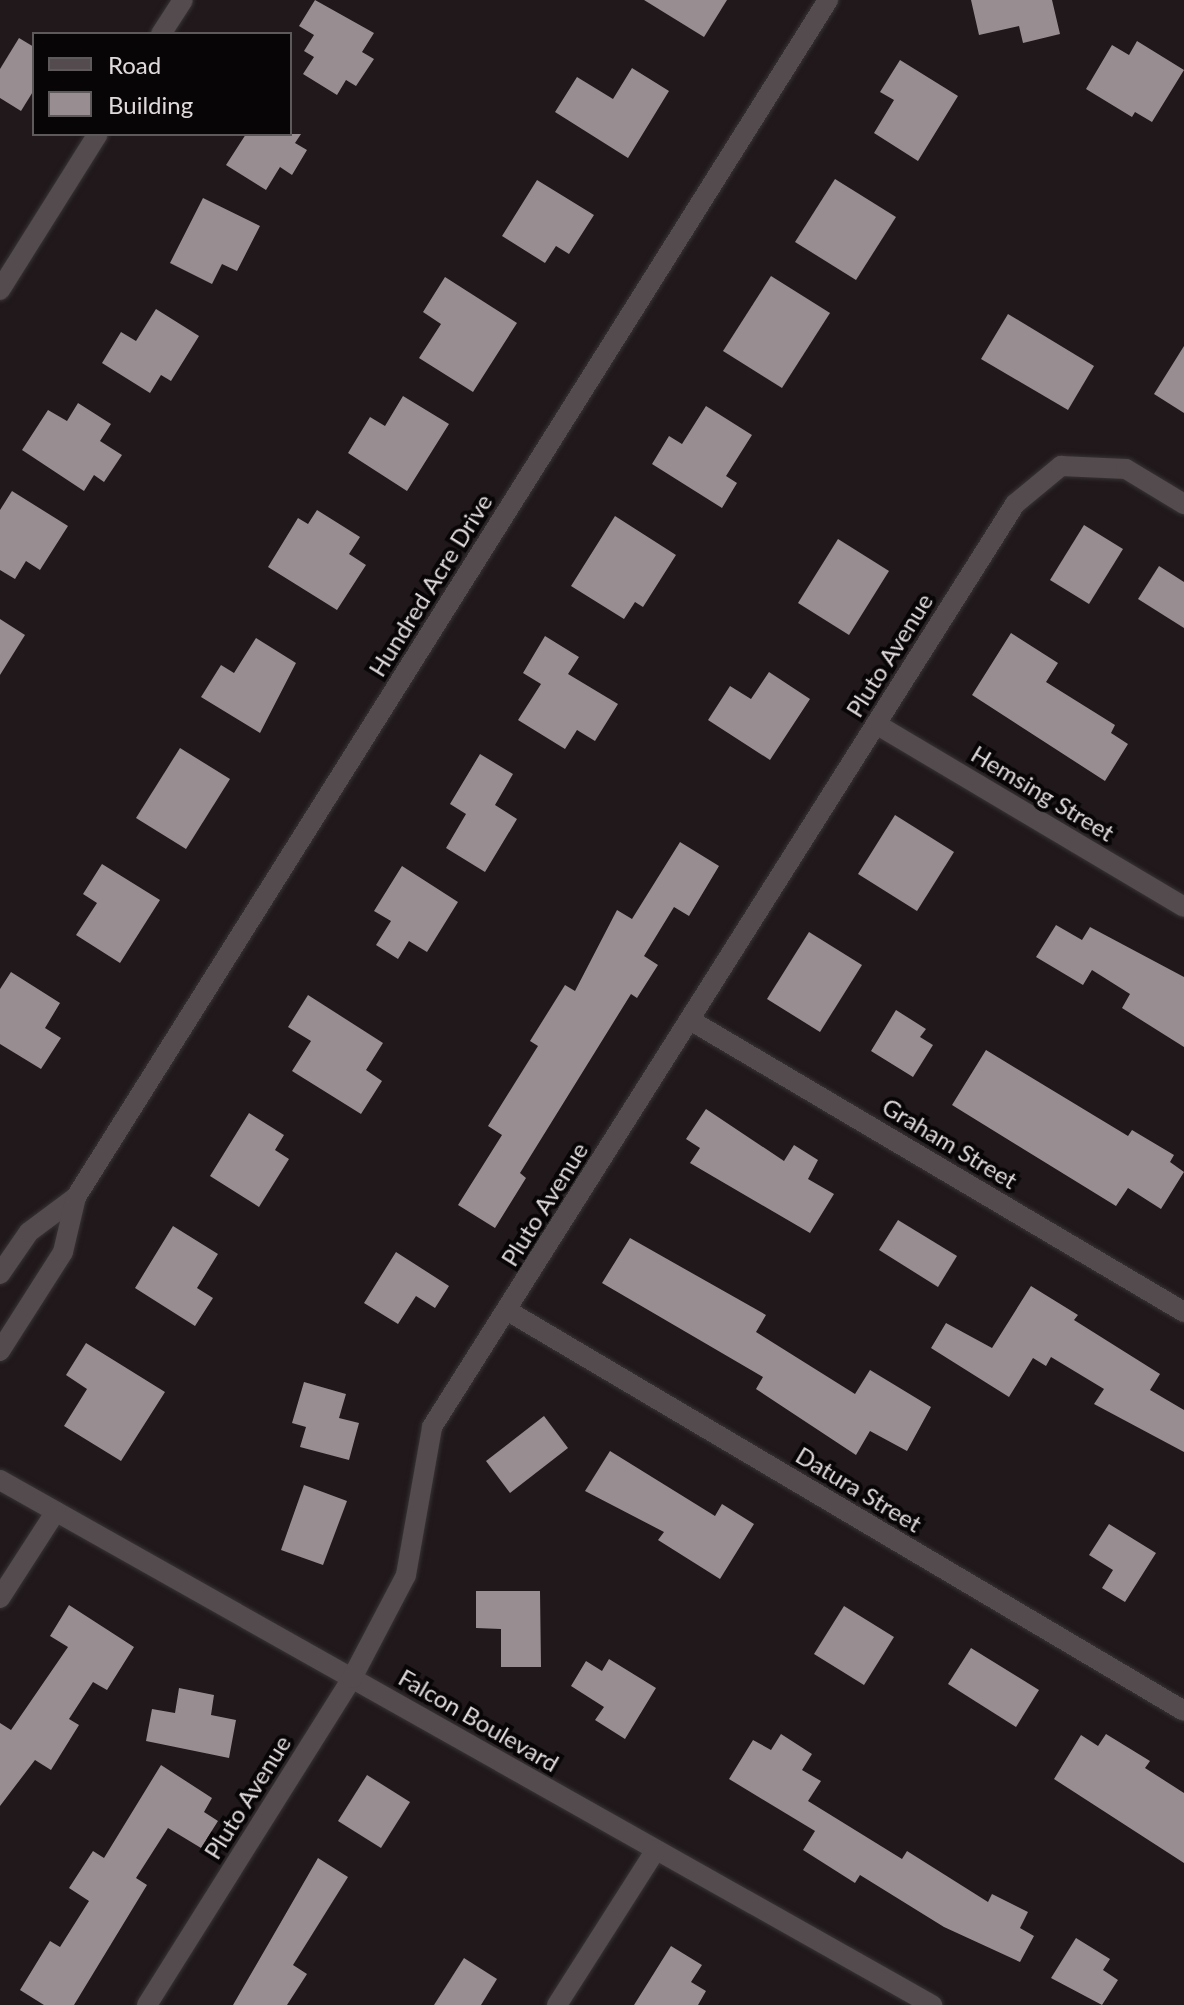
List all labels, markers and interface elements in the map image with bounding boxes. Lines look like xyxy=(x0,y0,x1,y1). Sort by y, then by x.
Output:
legend xyxy=(32,32,292,136)
text: Road xyxy=(108,50,161,79)
text: Building xyxy=(108,90,193,119)
street label: Hundred Acre Drive xyxy=(362,488,498,682)
street label: Pluto Avenue xyxy=(839,588,939,722)
street label: Hemsing Street xyxy=(966,739,1120,847)
street label: Graham Street xyxy=(877,1091,1023,1195)
street label: Pluto Avenue xyxy=(494,1137,594,1271)
street label: Datura Street xyxy=(791,1440,927,1538)
street label: Falcon Boulevard xyxy=(394,1663,564,1777)
street label: Pluto Avenue xyxy=(197,1730,297,1864)

